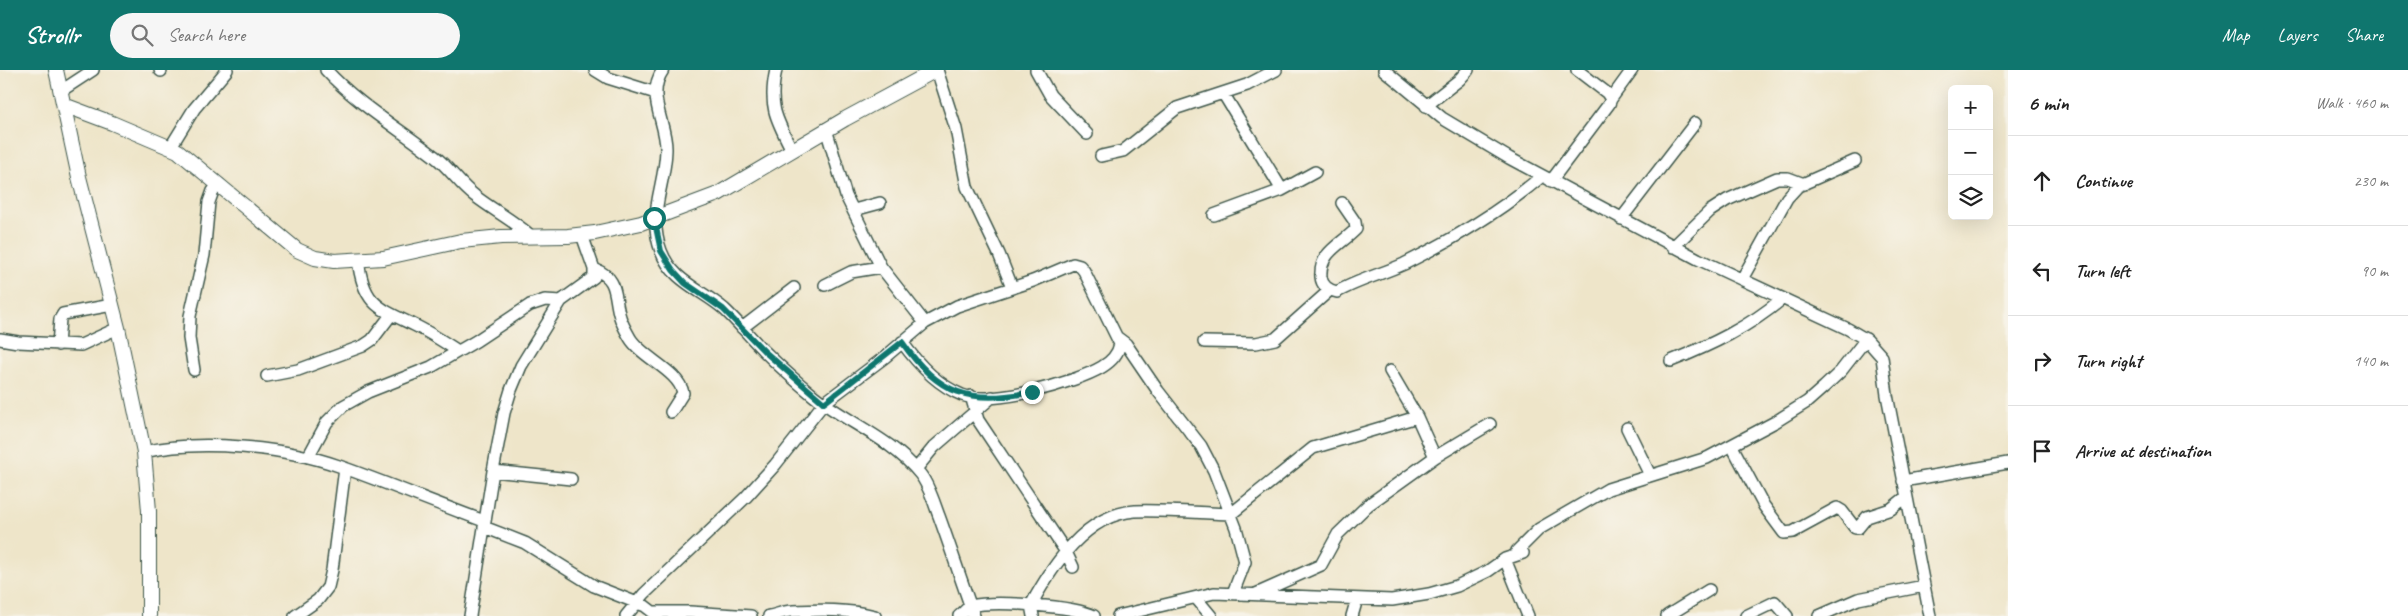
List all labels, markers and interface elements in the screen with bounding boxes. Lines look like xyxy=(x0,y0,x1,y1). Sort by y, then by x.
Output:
search box xyxy=(110,13,460,58)
text: Strollr xyxy=(25,20,80,50)
icon: search xyxy=(128,21,156,49)
text: Search here xyxy=(168,23,245,47)
text: Map xyxy=(2222,24,2250,46)
text: Layers xyxy=(2278,24,2317,46)
text: Share xyxy=(2345,24,2383,46)
map controls xyxy=(1948,85,1993,220)
button: + xyxy=(1948,85,1993,130)
text: 6 min xyxy=(2028,90,2069,116)
text: Walk · 460 m xyxy=(2316,93,2388,113)
button: − xyxy=(1948,130,1993,175)
icon: ahead xyxy=(2028,167,2056,195)
text: Continue xyxy=(2075,169,2132,193)
text: 230 m xyxy=(2354,171,2388,191)
button: layers xyxy=(1948,175,1993,220)
route start xyxy=(643,207,666,230)
icon: left xyxy=(2028,257,2056,285)
text: Turn left xyxy=(2075,259,2130,283)
text: 90 m xyxy=(2361,261,2388,281)
icon: right xyxy=(2028,347,2056,375)
text: Turn right xyxy=(2075,349,2142,373)
text: 140 m xyxy=(2354,351,2388,371)
route end xyxy=(1021,381,1044,404)
icon: arrive xyxy=(2028,437,2056,465)
text: Arrive at destination xyxy=(2075,439,2211,463)

